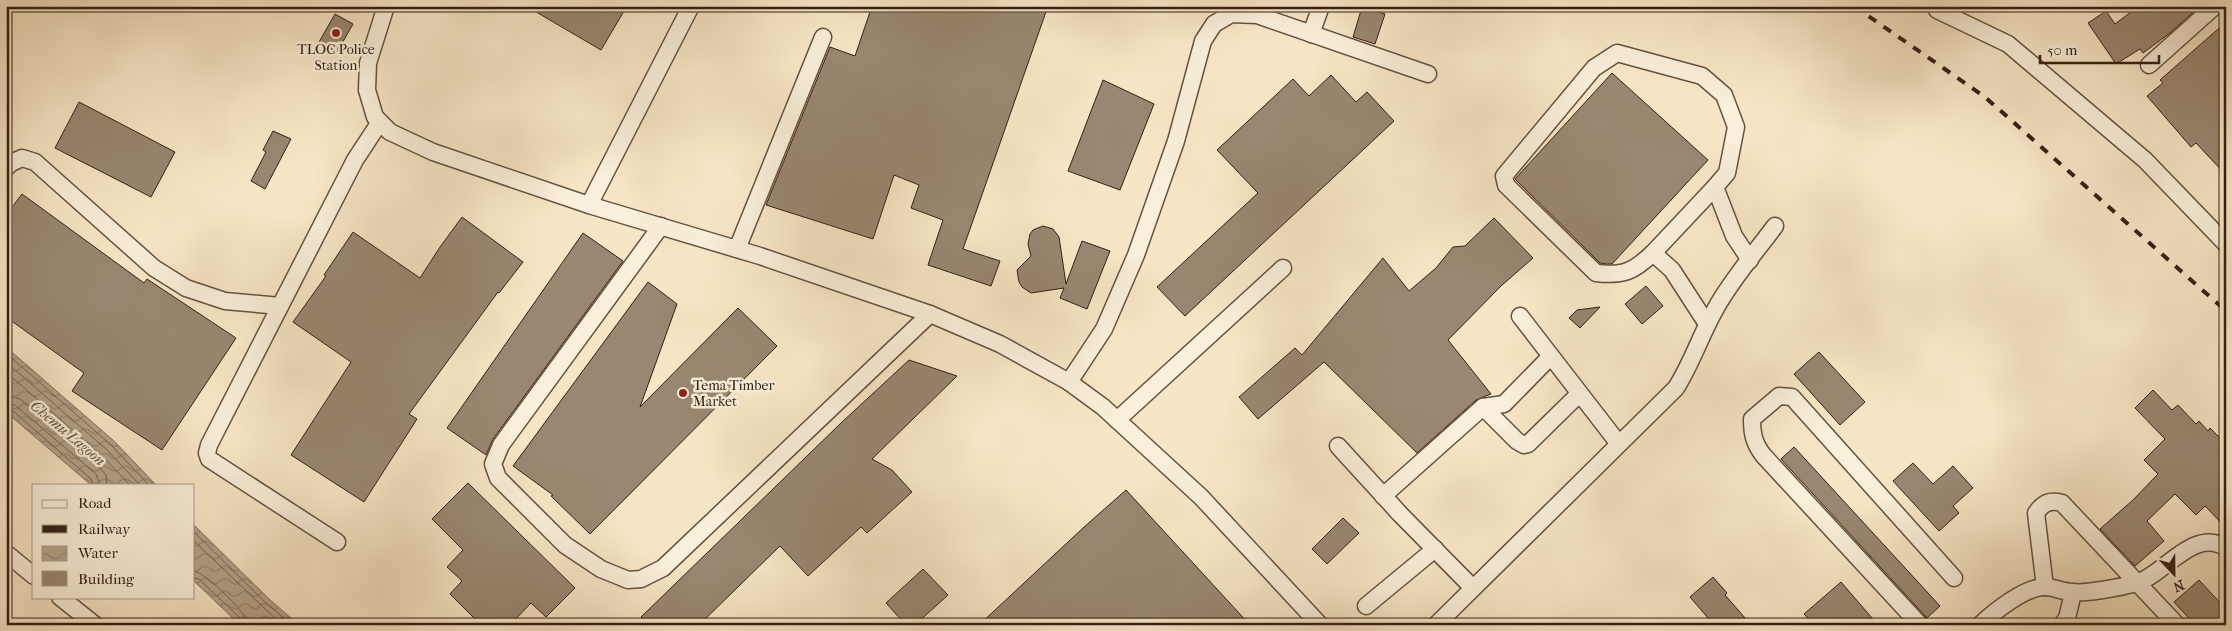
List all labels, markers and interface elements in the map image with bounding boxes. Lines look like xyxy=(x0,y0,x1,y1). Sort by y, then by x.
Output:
marker: TLOC Police Station xyxy=(330,27,342,39)
scale bar xyxy=(2040,32,2158,64)
place label: TLOC Police Station xyxy=(297,41,375,74)
text: 50 m xyxy=(2047,41,2078,59)
place label: Tema Timber Market xyxy=(693,377,774,410)
marker: Tema Timber Market xyxy=(677,387,689,399)
water label: Chemu Lagoon xyxy=(27,397,109,469)
legend xyxy=(32,484,195,598)
text: Road xyxy=(78,494,112,512)
text: Railway xyxy=(78,520,131,538)
text: Water xyxy=(77,544,118,562)
north arrow xyxy=(2150,548,2200,598)
text: Building xyxy=(78,570,135,588)
text: N xyxy=(2170,576,2187,596)

